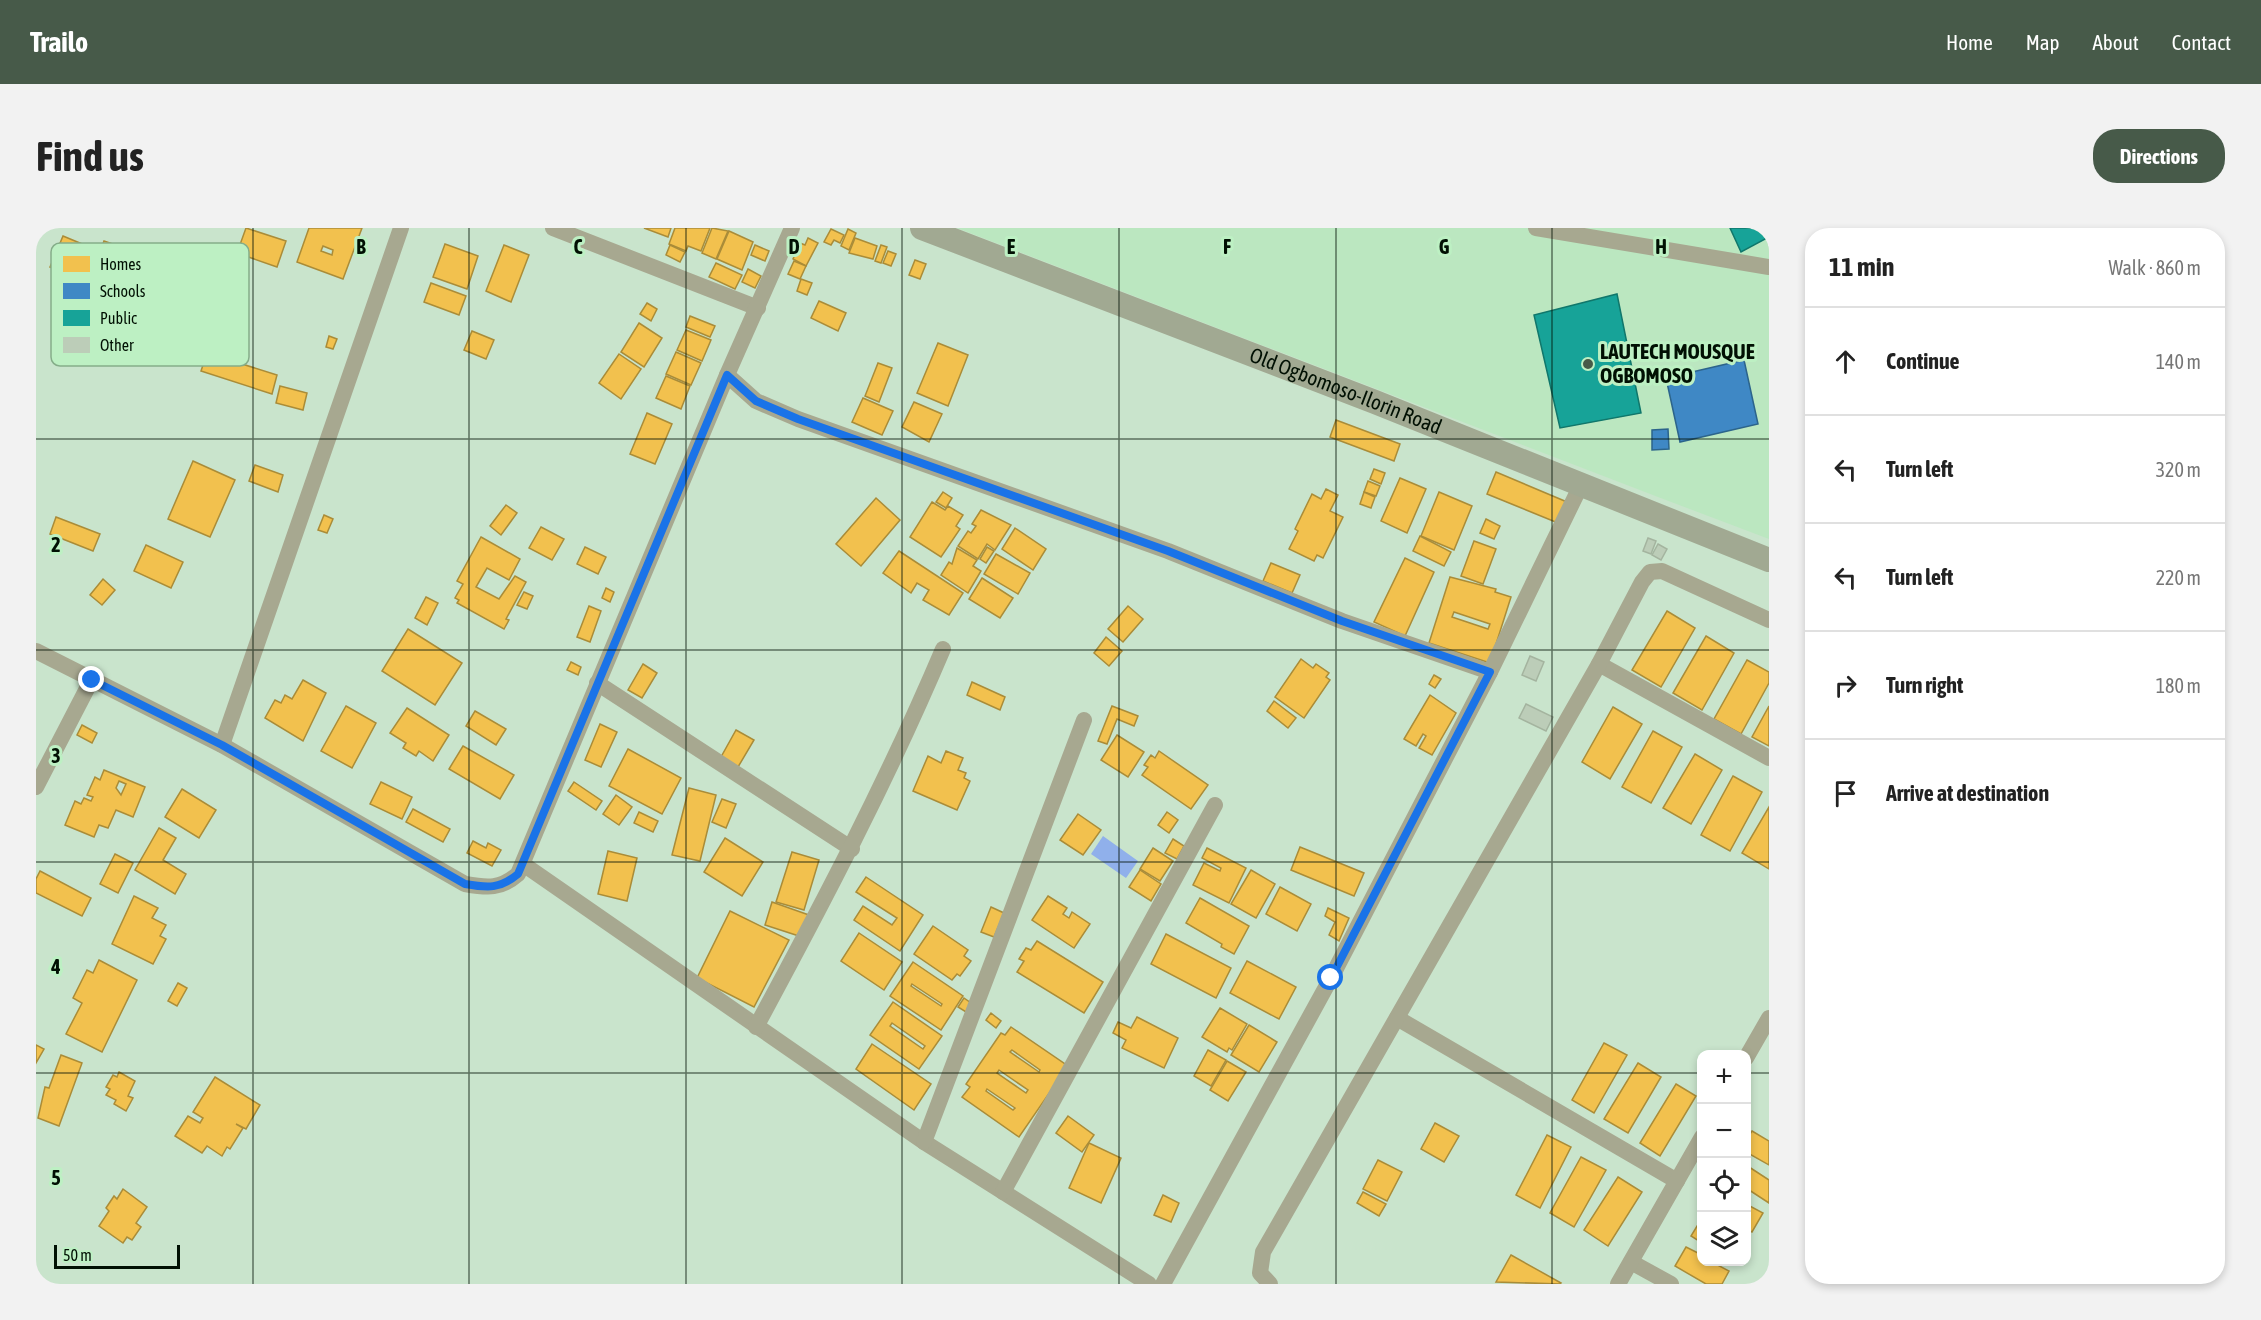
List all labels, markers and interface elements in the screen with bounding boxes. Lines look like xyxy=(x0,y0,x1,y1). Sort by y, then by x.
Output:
text: Trailo xyxy=(30,26,88,58)
text: Home xyxy=(1946,30,1993,54)
text: Map xyxy=(2026,30,2060,54)
text: About xyxy=(2093,30,2139,54)
text: Contact xyxy=(2172,30,2231,54)
button: Directions xyxy=(2093,129,2225,183)
text: Find us xyxy=(36,132,144,180)
text: B xyxy=(356,235,366,258)
text: C xyxy=(574,235,583,258)
text: D xyxy=(788,235,800,258)
text: E xyxy=(1007,235,1016,258)
text: F xyxy=(1223,235,1231,258)
text: G xyxy=(1439,235,1450,258)
text: H xyxy=(1655,235,1667,258)
legend xyxy=(51,243,249,366)
text: 11 min xyxy=(1829,252,1894,282)
text: Homes xyxy=(100,255,142,273)
text: Walk · 860 m xyxy=(2109,256,2201,279)
text: Schools xyxy=(100,282,146,300)
text: Public xyxy=(100,309,137,327)
text: Other xyxy=(100,336,134,354)
place label: LAUTECH MOUSQUE OGBOMOSO xyxy=(1600,339,1755,387)
street label: Old Ogbomoso-Ilorin Road xyxy=(1247,342,1445,439)
icon: ahead xyxy=(1829,345,1862,378)
text: Continue xyxy=(1886,348,1960,374)
text: 140 m xyxy=(2156,350,2201,373)
marker: LAUTECH MOUSQUE OGBOMOSO xyxy=(1581,357,1595,371)
icon: left xyxy=(1829,453,1862,486)
text: Turn left xyxy=(1886,456,1953,482)
text: 320 m xyxy=(2156,458,2201,481)
text: 2 xyxy=(51,533,61,556)
icon: left xyxy=(1829,561,1862,594)
text: Turn left xyxy=(1886,564,1953,590)
text: 220 m xyxy=(2156,566,2201,589)
route end xyxy=(78,666,104,692)
icon: right xyxy=(1829,669,1862,702)
text: Turn right xyxy=(1886,672,1963,698)
text: 180 m xyxy=(2156,674,2201,697)
text: 3 xyxy=(51,744,61,767)
icon: arrive xyxy=(1829,777,1862,810)
text: Arrive at destination xyxy=(1886,780,2049,806)
text: 4 xyxy=(50,955,61,978)
route start xyxy=(1317,964,1343,990)
map controls xyxy=(1697,1050,1751,1266)
button: + xyxy=(1697,1050,1751,1104)
button: − xyxy=(1697,1104,1751,1158)
button: locate xyxy=(1697,1158,1751,1212)
text: 5 xyxy=(51,1166,61,1189)
button: layers xyxy=(1697,1212,1751,1266)
scale bar xyxy=(54,1242,180,1270)
text: 50 m xyxy=(63,1246,92,1264)

